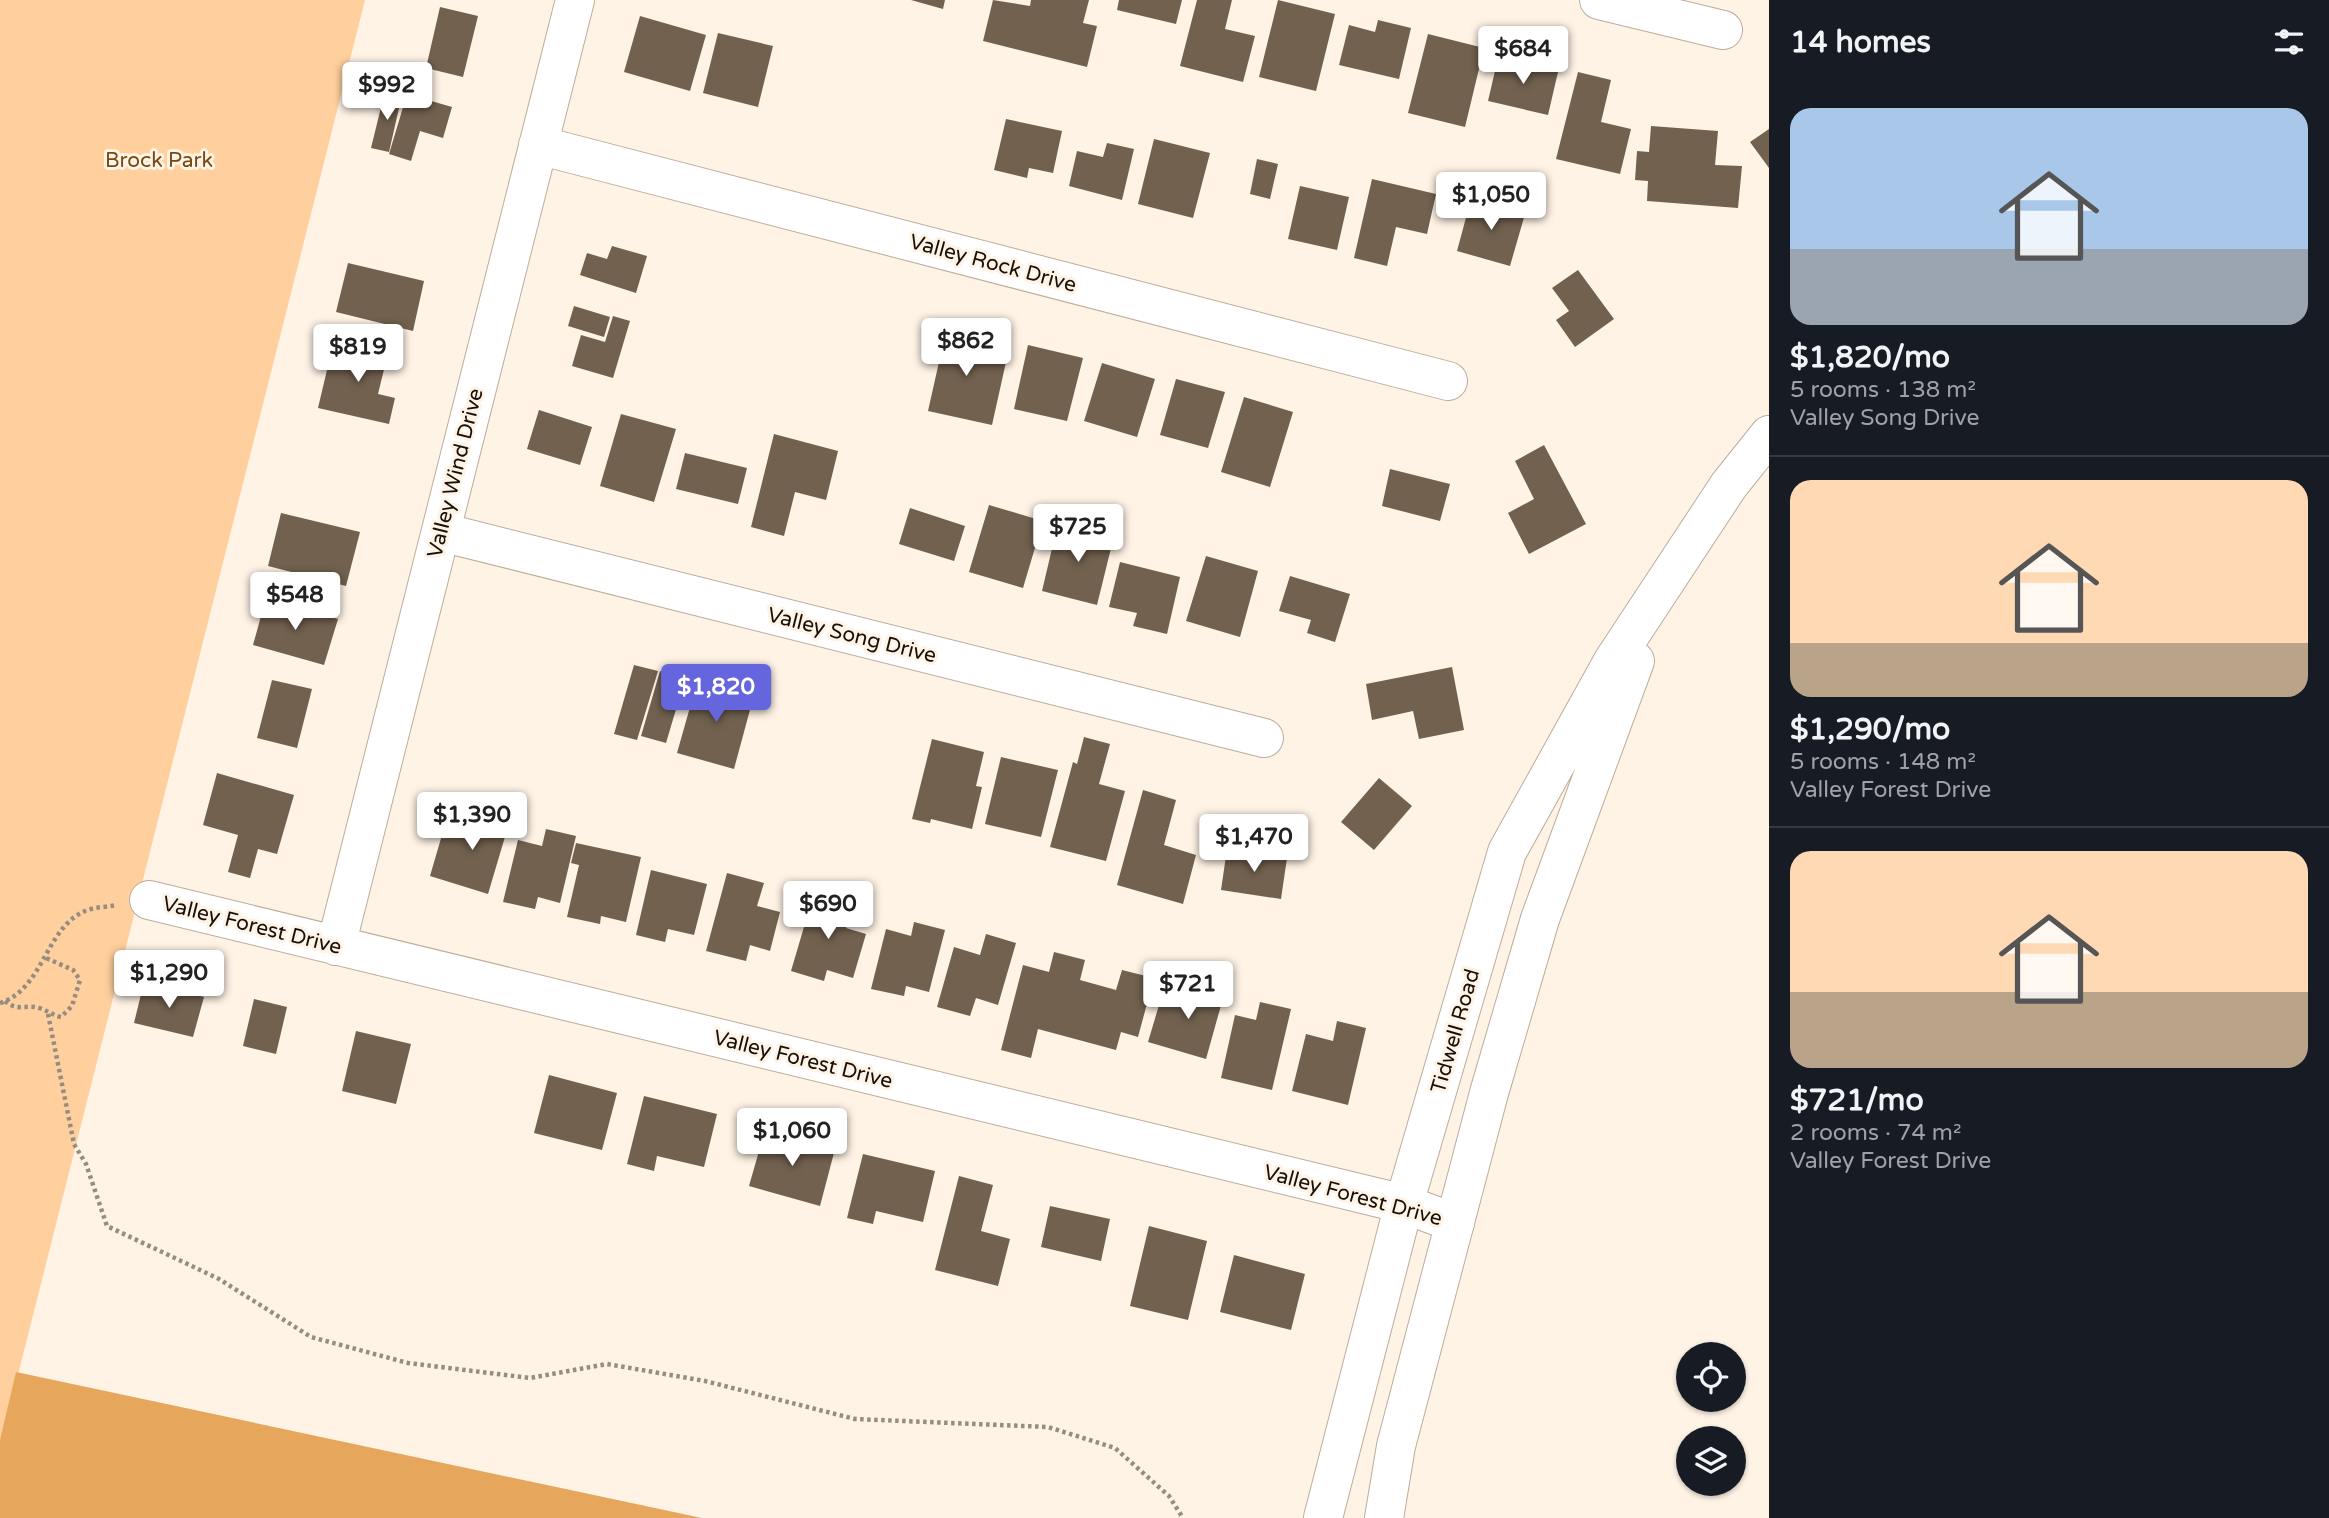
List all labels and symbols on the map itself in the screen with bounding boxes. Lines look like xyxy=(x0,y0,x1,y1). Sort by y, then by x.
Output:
pin: $684 xyxy=(1482,27,1564,86)
pin: $992 xyxy=(346,62,428,122)
park label: Brock Park xyxy=(105,148,213,173)
pin: $1,050 xyxy=(1434,173,1548,232)
street label: Valley Rock Drive xyxy=(907,229,1079,298)
pin: $862 xyxy=(925,318,1007,378)
pin: $819 xyxy=(317,324,399,384)
street label: Valley Wind Drive xyxy=(422,386,489,560)
pin: $725 xyxy=(1037,504,1119,564)
pin: $548 xyxy=(254,572,336,632)
street label: Valley Song Drive xyxy=(765,602,939,669)
pin: $1,820 xyxy=(659,664,773,724)
pin: $1,390 xyxy=(415,792,529,852)
pin: $1,470 xyxy=(1197,814,1311,874)
pin: $690 xyxy=(787,881,869,941)
street label: Valley Forest Drive xyxy=(160,891,344,960)
pin: $1,290 xyxy=(112,950,226,1010)
pin: $721 xyxy=(1147,962,1229,1021)
street label: Tidwell Road xyxy=(1426,966,1485,1096)
street label: Valley Forest Drive xyxy=(711,1025,895,1094)
pin: $1,060 xyxy=(735,1108,849,1168)
street label: Valley Forest Drive xyxy=(1261,1160,1445,1231)

